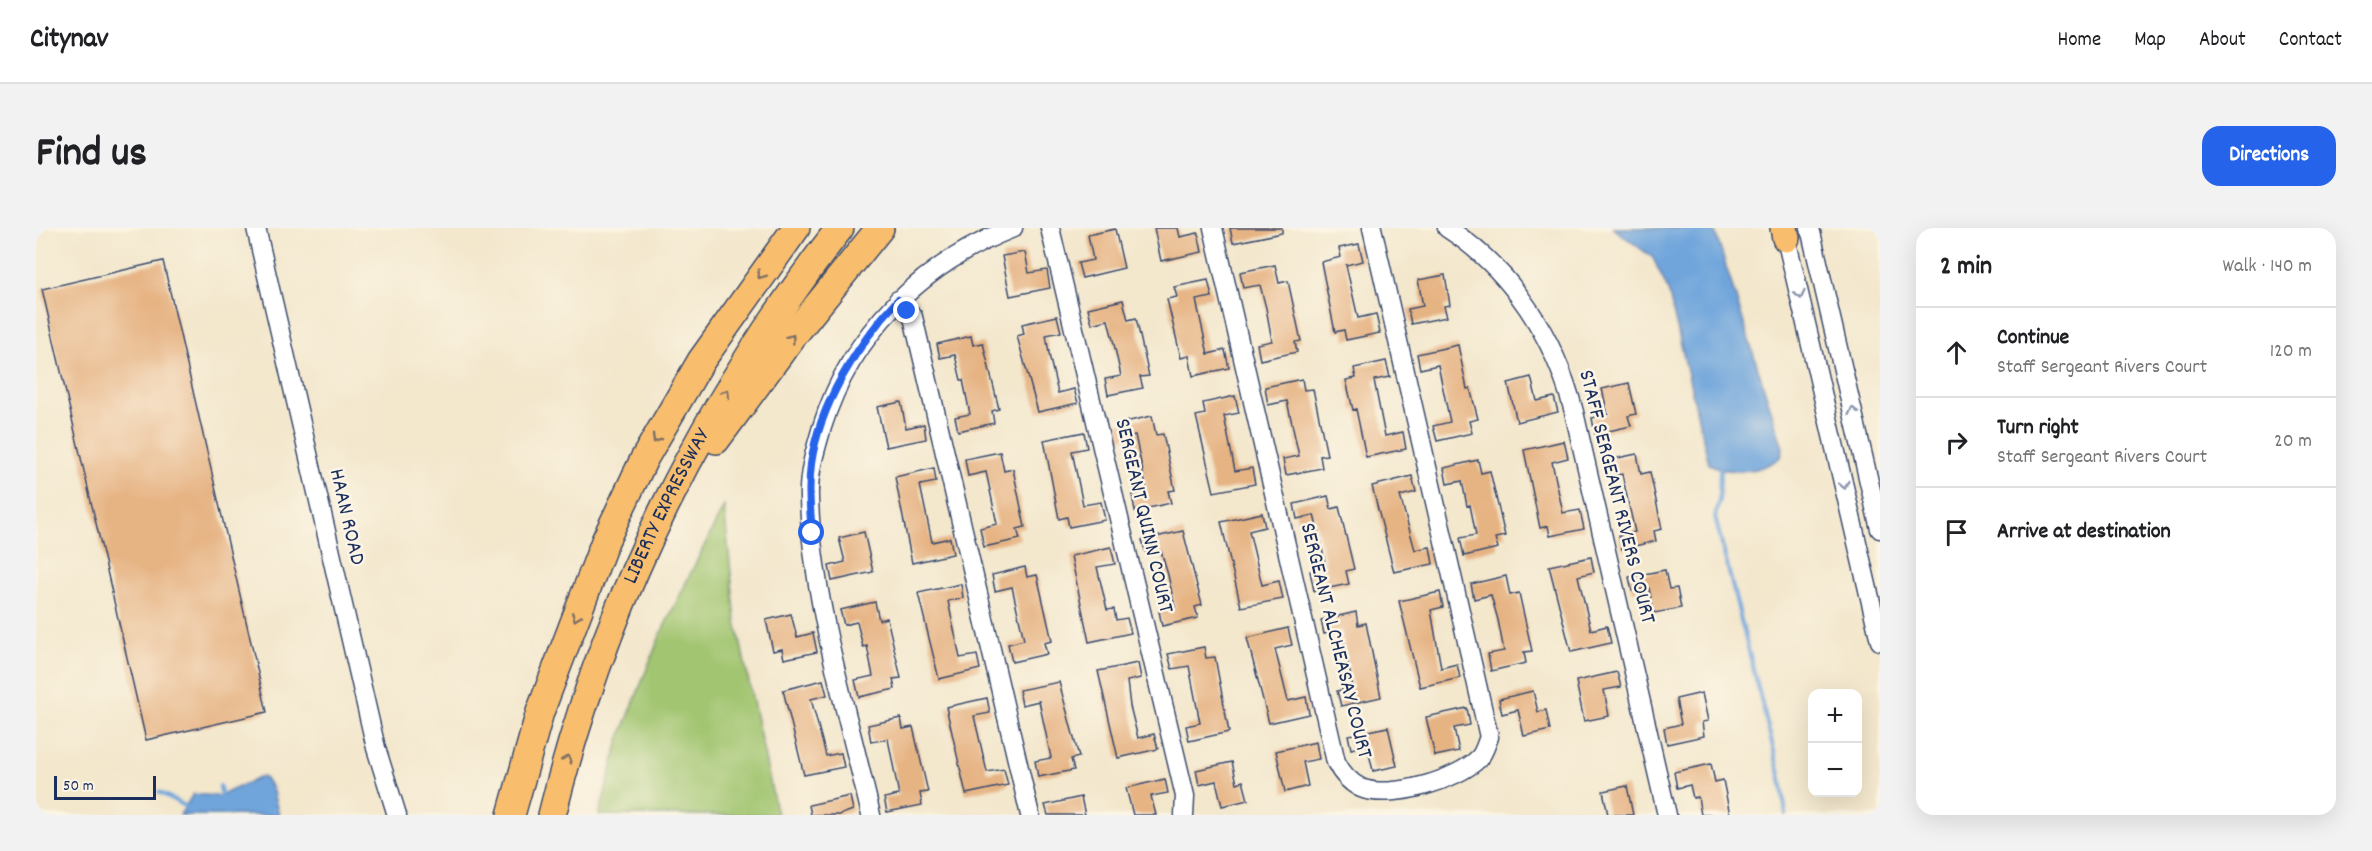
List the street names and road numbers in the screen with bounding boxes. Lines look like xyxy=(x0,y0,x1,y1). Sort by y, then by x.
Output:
street label: STAFF SERGEANT RIVERS COURT xyxy=(1569,367,1663,627)
street label: SERGEANT QUINN COURT xyxy=(1106,416,1181,617)
street label: LIBERTY EXPRESSWAY xyxy=(616,422,719,589)
street label: HAAN ROAD xyxy=(320,466,372,568)
street label: SERGEANT ALCHEASAY COURT xyxy=(1291,520,1379,762)

